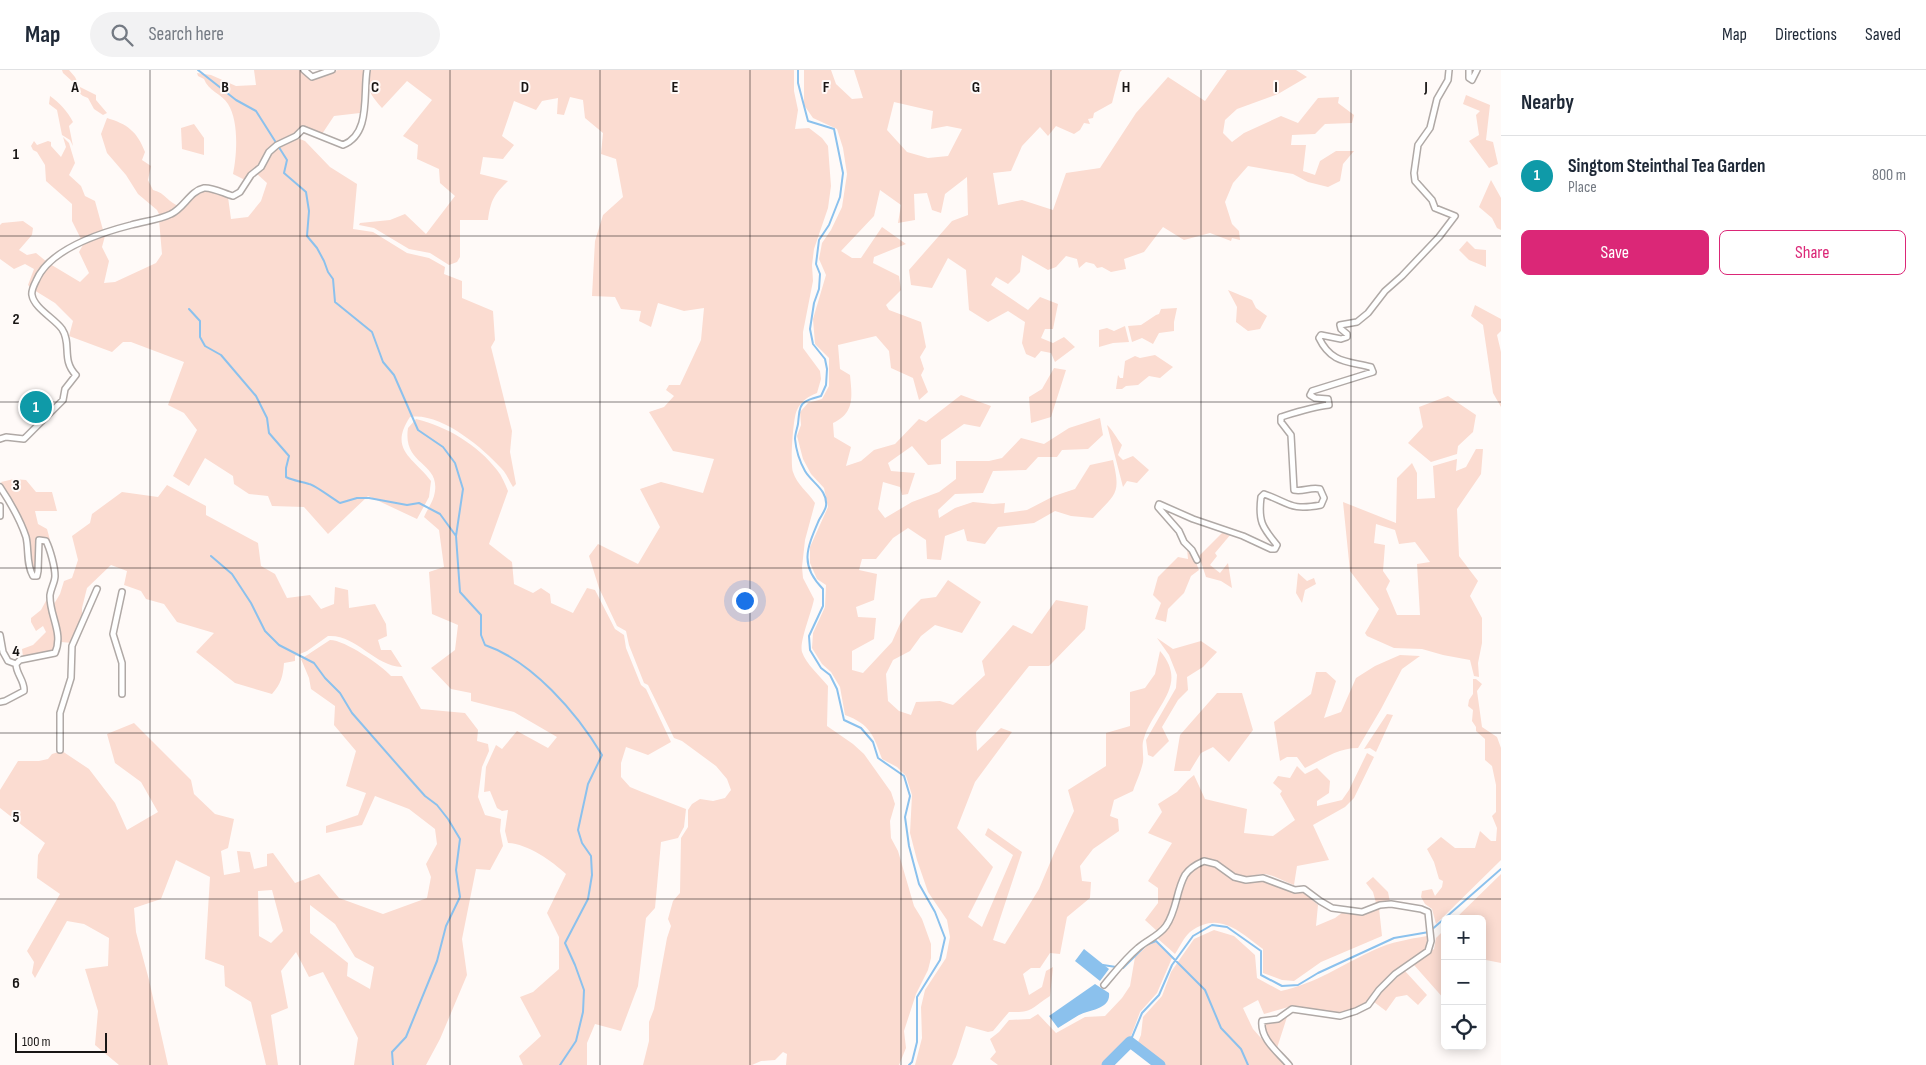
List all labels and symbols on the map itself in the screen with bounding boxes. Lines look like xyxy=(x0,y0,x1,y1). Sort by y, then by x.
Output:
text: A xyxy=(70,78,79,97)
text: B xyxy=(221,78,229,97)
text: C xyxy=(371,78,379,97)
text: D xyxy=(521,78,529,97)
text: E xyxy=(672,78,679,97)
text: F xyxy=(823,78,830,97)
text: G xyxy=(972,78,980,97)
text: H xyxy=(1122,78,1130,97)
text: I xyxy=(1274,78,1278,97)
text: J xyxy=(1423,78,1428,97)
text: 1 xyxy=(13,145,20,164)
text: 2 xyxy=(12,310,20,329)
pin: 1 xyxy=(20,388,52,426)
text: 3 xyxy=(12,476,20,495)
your location xyxy=(732,588,758,614)
text: 4 xyxy=(12,642,20,661)
text: 5 xyxy=(12,808,20,827)
text: 6 xyxy=(12,974,20,993)
scale bar xyxy=(15,1030,108,1053)

